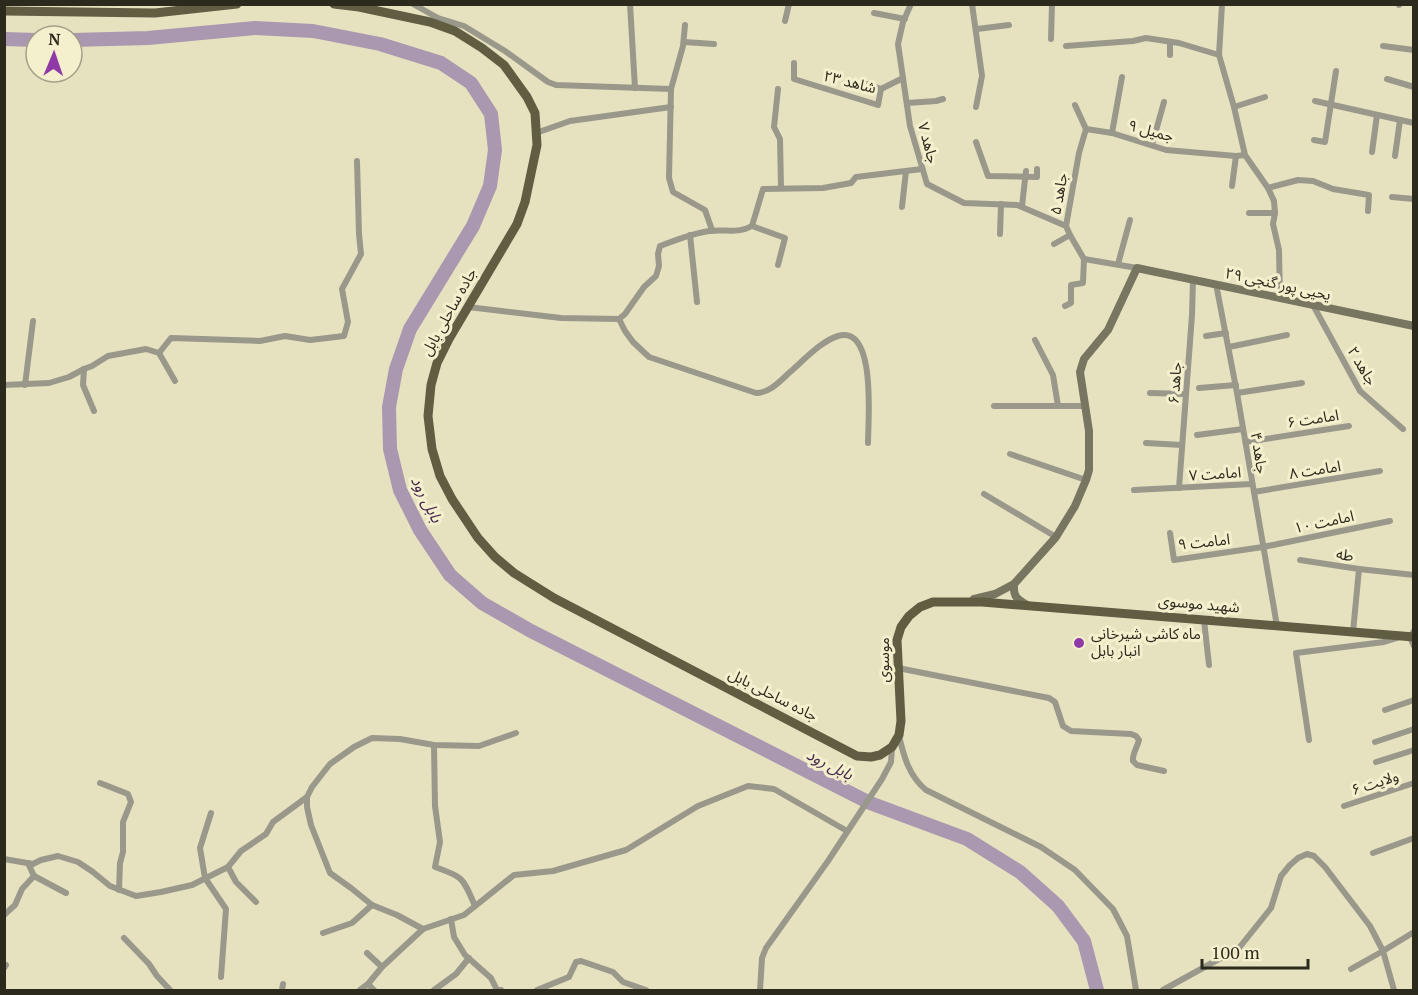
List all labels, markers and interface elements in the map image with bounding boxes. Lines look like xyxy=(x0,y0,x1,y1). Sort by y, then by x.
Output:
north arrow xyxy=(24,24,84,84)
text: N xyxy=(48,28,61,50)
street label: شاهد ۲۳ xyxy=(822,65,879,97)
street label: جمیل ۹ xyxy=(1126,114,1176,146)
street label: جاهد ۷ xyxy=(914,120,944,166)
street label: جاهد ۵ xyxy=(1045,171,1072,216)
street label: یحیی پور گنجی ۲۹ xyxy=(1223,262,1333,305)
street label: جاده ساحلی بابل xyxy=(416,264,481,359)
street label: جاهد ۲ xyxy=(1343,342,1382,389)
street label: جاهد ۶ xyxy=(1163,361,1185,405)
street label: امامت ۶ xyxy=(1285,404,1340,432)
street label: جاهد ۴ xyxy=(1247,431,1273,475)
street label: امامت ۸ xyxy=(1287,455,1342,483)
street label: امامت ۷ xyxy=(1188,461,1242,485)
water label: بابل رود xyxy=(406,472,448,527)
street label: امامت ۱۰ xyxy=(1292,505,1356,537)
street label: امامت ۹ xyxy=(1177,528,1231,554)
street label: طه xyxy=(1335,543,1355,565)
street label: شهید موسوی xyxy=(1157,589,1241,617)
place label: ماه کاشی شیرخانی انبار بابل xyxy=(1091,623,1201,660)
marker: ماه کاشی شیرخانی انبار بابل xyxy=(1072,636,1086,650)
street label: موسوی xyxy=(873,637,893,683)
street label: جاده ساحلی بابل xyxy=(725,663,822,725)
water label: بابل رود xyxy=(803,743,858,785)
street label: ولایت ۶ xyxy=(1349,765,1401,799)
scale bar xyxy=(1202,932,1308,970)
text: 100 m xyxy=(1211,940,1260,964)

